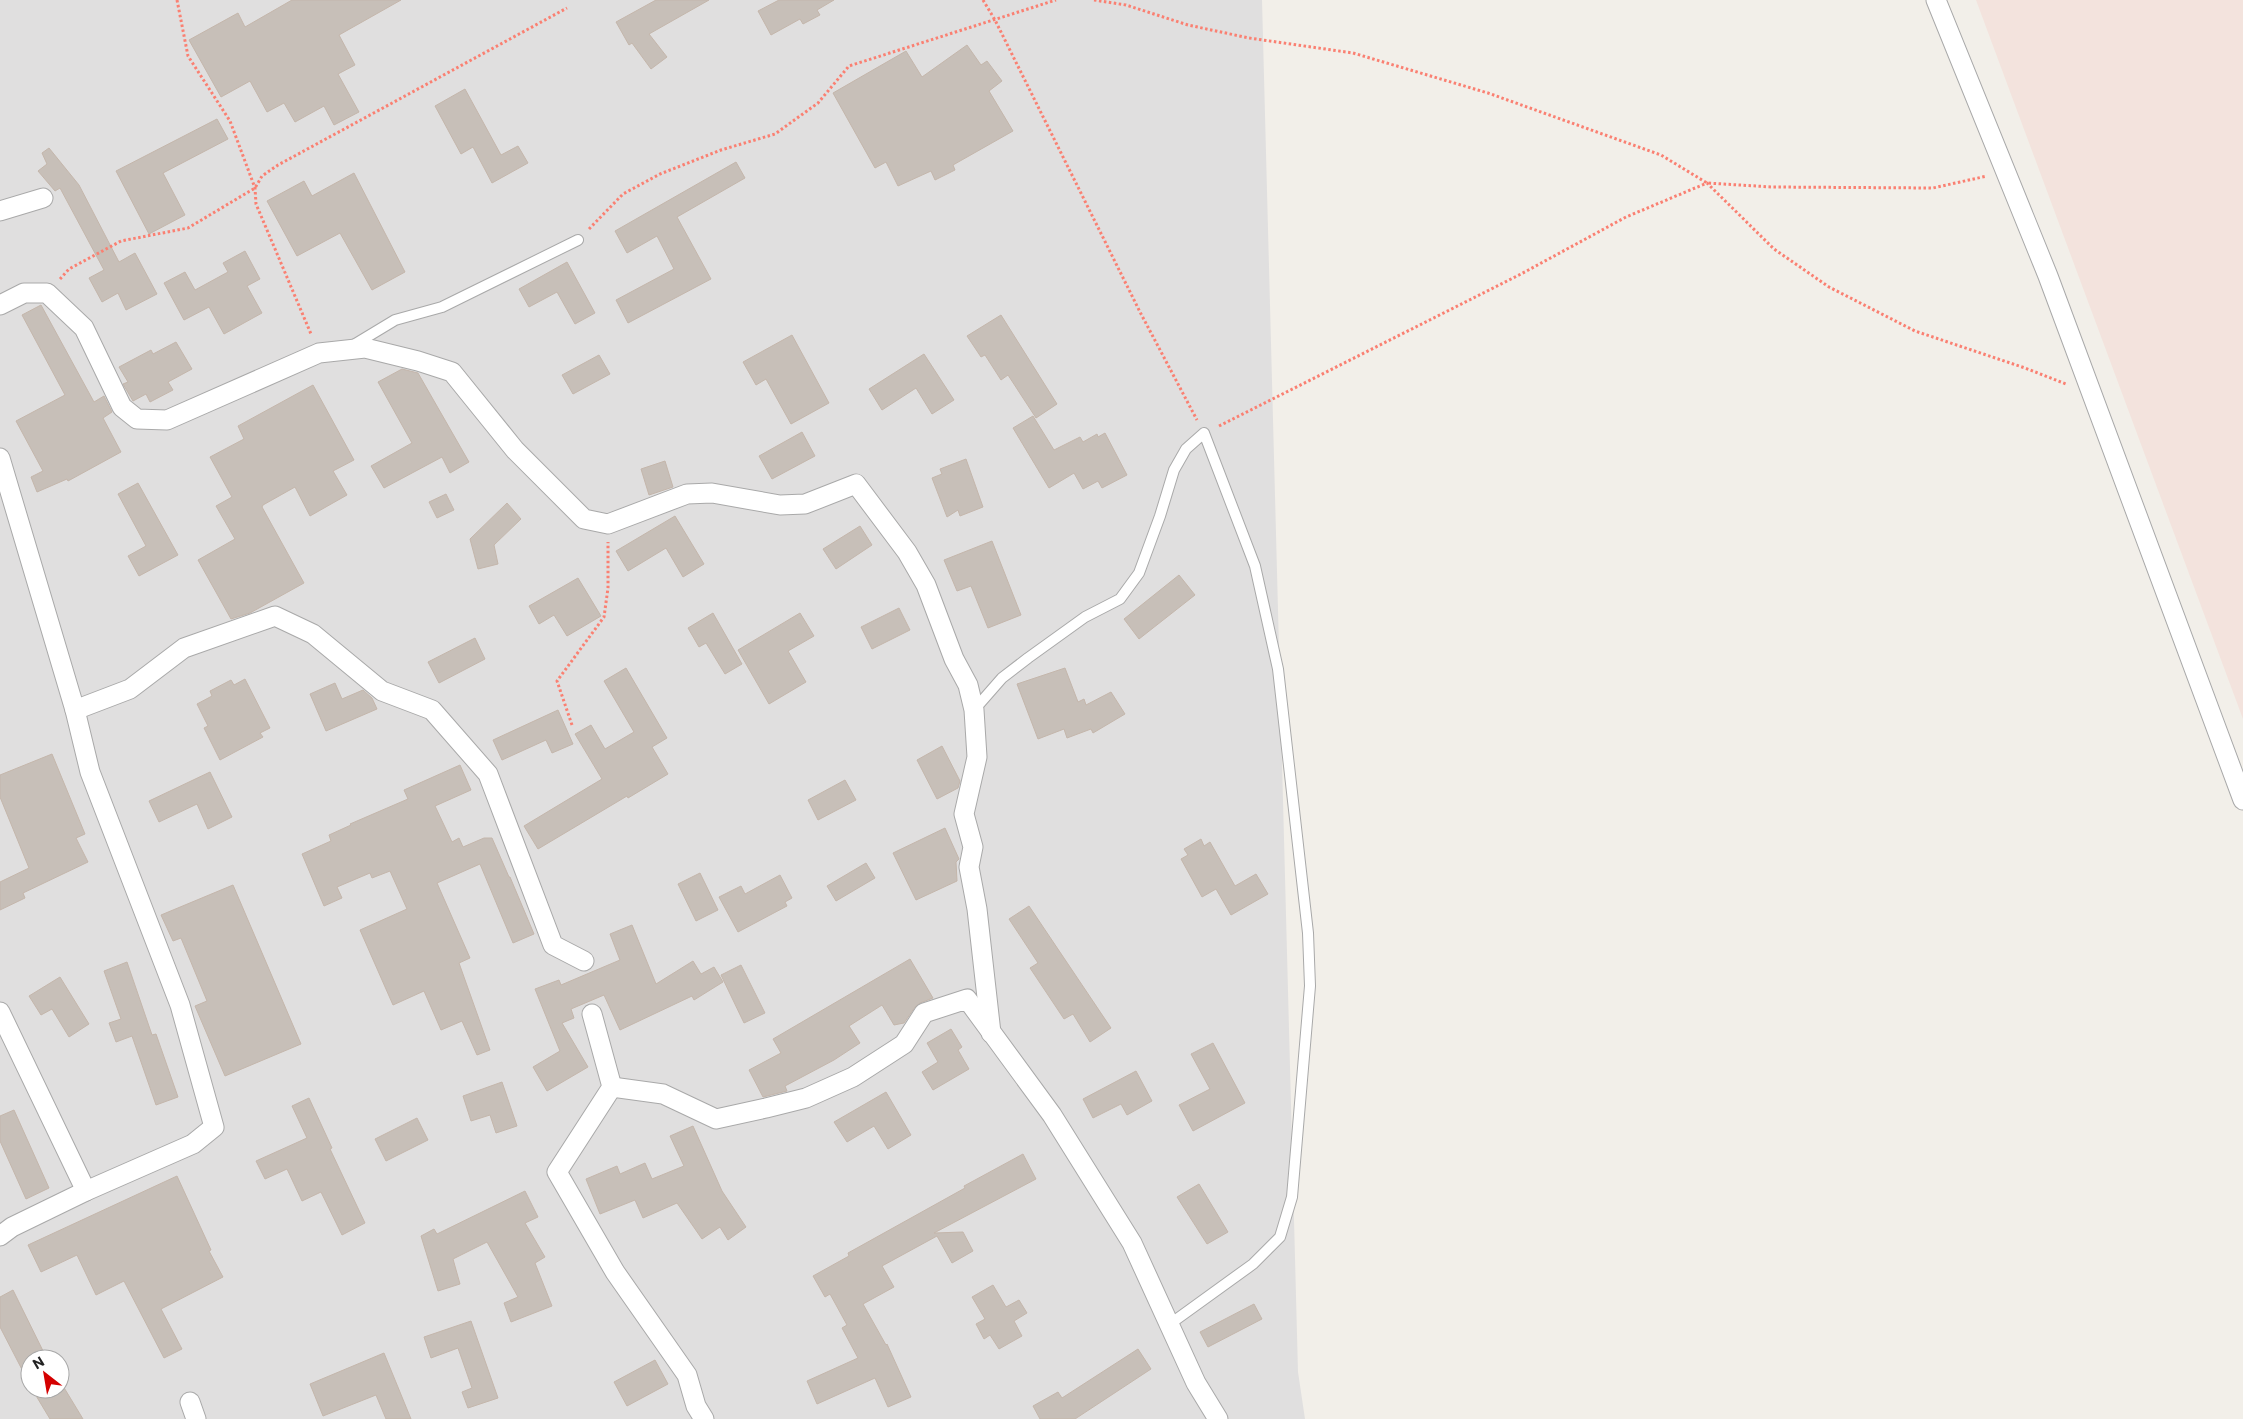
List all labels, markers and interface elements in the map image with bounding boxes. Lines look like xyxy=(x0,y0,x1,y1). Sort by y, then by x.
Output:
north arrow xyxy=(20,1349,70,1399)
text: N xyxy=(29,1352,47,1372)

